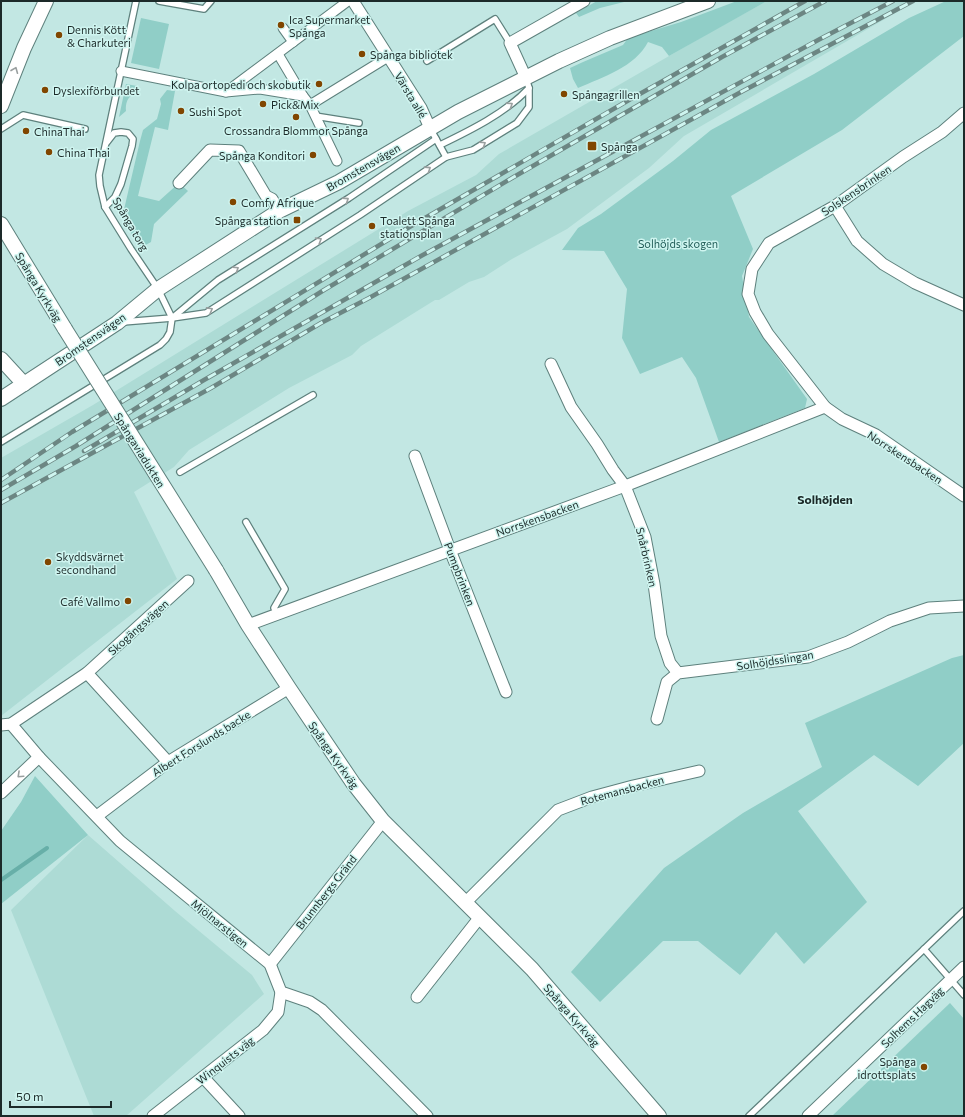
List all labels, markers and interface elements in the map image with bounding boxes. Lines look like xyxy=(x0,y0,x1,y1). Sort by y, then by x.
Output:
place label: Ica Supermarket Spånga xyxy=(289,13,371,39)
marker: Ica Supermarket Spånga xyxy=(276,20,286,30)
place label: Dennis Kött & Charkuteri xyxy=(67,23,131,49)
marker: Dennis Kött & Charkuteri xyxy=(54,30,64,40)
place label: Spånga bibliotek xyxy=(370,48,453,61)
marker: Spånga bibliotek xyxy=(357,49,367,59)
one-way arrow xyxy=(11,67,19,74)
street label: Värsta allé xyxy=(392,70,430,121)
place label: Kolpa ortopedi och skobutik xyxy=(171,78,311,91)
marker: Kolpa ortopedi och skobutik xyxy=(314,79,324,89)
place label: Dyslexiförbundet xyxy=(53,84,140,97)
marker: Dyslexiförbundet xyxy=(40,85,50,95)
place label: Spångagrillen xyxy=(572,88,639,101)
marker: Spångagrillen xyxy=(559,89,569,99)
place label: Pick&Mix xyxy=(271,98,319,111)
marker: Pick&Mix xyxy=(258,99,268,109)
one-way arrow xyxy=(506,102,513,110)
place label: Sushi Spot xyxy=(189,105,242,118)
marker: Sushi Spot xyxy=(176,106,186,116)
marker: Crossandra Blommor Spånga xyxy=(291,112,301,122)
place label: Crossandra Blommor Spånga xyxy=(224,124,368,137)
place label: ChinaThai xyxy=(34,125,85,138)
marker: ChinaThai xyxy=(21,126,31,136)
marker: Spånga xyxy=(586,140,598,152)
place label: Spånga xyxy=(601,140,638,153)
street label: Bromstensvägen xyxy=(324,141,402,193)
one-way arrow xyxy=(479,142,486,149)
place label: China Thai xyxy=(57,146,110,159)
marker: China Thai xyxy=(44,147,54,157)
place label: Spånga Konditori xyxy=(219,149,305,162)
marker: Spånga Konditori xyxy=(308,150,318,160)
street label: Solskensbrinken xyxy=(819,162,893,218)
one-way arrow xyxy=(424,167,431,174)
street label: Spånga torg xyxy=(110,195,152,253)
place label: Comfy Afrique xyxy=(241,196,314,209)
marker: Comfy Afrique xyxy=(228,197,238,207)
one-way arrow xyxy=(342,197,349,204)
place label: Spånga station xyxy=(215,214,289,227)
place label: Toalett Spånga stationsplan xyxy=(380,214,455,240)
marker: Spånga station xyxy=(292,215,302,225)
marker: Toalett Spånga stationsplan xyxy=(367,221,377,231)
park label: Solhöjds skogen xyxy=(638,237,718,250)
one-way arrow xyxy=(315,238,322,245)
street label: Spånga Kyrkväg xyxy=(13,250,65,324)
one-way arrow xyxy=(232,266,239,273)
one-way arrow xyxy=(205,307,213,314)
street label: Bromstensvägen xyxy=(52,310,128,368)
street label: Spångaviadukten xyxy=(112,410,168,490)
street label: Norrskensbacken xyxy=(865,428,945,486)
district label: Solhöjden xyxy=(797,492,853,506)
street label: Norrskensbacken xyxy=(494,497,580,539)
street label: Snårbrinken xyxy=(634,526,660,588)
street label: Pumpbrinken xyxy=(442,540,478,608)
place label: Skyddsvärnet secondhand xyxy=(56,550,124,576)
marker: Skyddsvärnet secondhand xyxy=(43,557,53,567)
place label: Café Vallmo xyxy=(60,595,120,608)
marker: Café Vallmo xyxy=(123,596,133,606)
street label: Skogängsvägen xyxy=(105,597,171,657)
street label: Solhöjdsslingan xyxy=(736,648,814,672)
street label: Albert Forslunds backe xyxy=(149,707,253,779)
street label: Spånga Kyrkväg xyxy=(306,719,362,791)
one-way arrow xyxy=(17,770,25,778)
street label: Rotemansbacken xyxy=(579,773,665,807)
street label: Brunnbergs Gränd xyxy=(293,852,359,932)
street label: Mjölnarstigen xyxy=(189,896,251,950)
street label: Spånga Kyrkväg xyxy=(541,981,603,1049)
street label: Solhems Hagväg xyxy=(878,984,946,1050)
street label: Winquists väg xyxy=(194,1033,256,1087)
place label: Spånga idrottsplats xyxy=(858,1055,916,1081)
marker: Spånga idrottsplats xyxy=(919,1062,929,1072)
scale bar xyxy=(10,1083,111,1109)
text: 50 m xyxy=(16,1089,44,1103)

